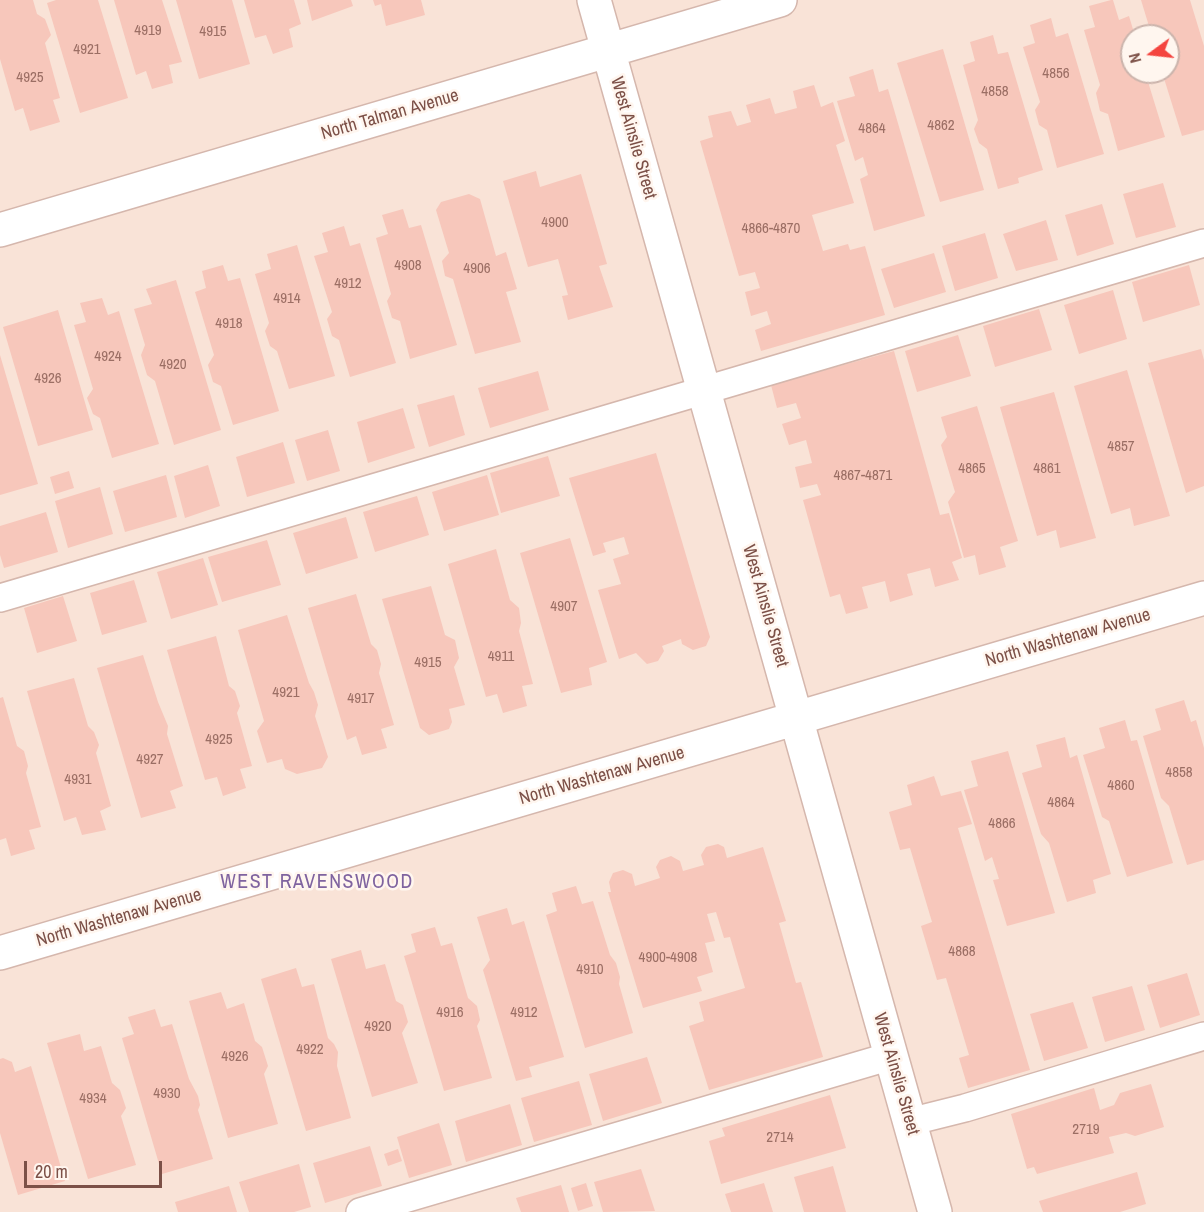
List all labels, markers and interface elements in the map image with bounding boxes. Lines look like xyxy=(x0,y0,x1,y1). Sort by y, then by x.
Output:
house number: 4919 xyxy=(134,22,162,40)
house number: 4915 xyxy=(199,23,227,41)
north arrow xyxy=(1120,24,1180,84)
house number: 4921 xyxy=(73,41,101,59)
text: N xyxy=(1123,51,1146,66)
house number: 4856 xyxy=(1042,65,1070,83)
house number: 4925 xyxy=(16,69,44,87)
street label: West Ainslie Street xyxy=(605,74,661,202)
house number: 4858 xyxy=(981,83,1009,101)
street label: North Talman Avenue xyxy=(319,85,461,145)
house number: 4862 xyxy=(927,117,955,135)
house number: 4864 xyxy=(858,120,886,138)
house number: 4900 xyxy=(541,214,569,232)
house number: 4866-4870 xyxy=(742,220,800,238)
house number: 4908 xyxy=(394,257,422,275)
house number: 4906 xyxy=(463,260,491,278)
house number: 4912 xyxy=(334,275,362,293)
house number: 4914 xyxy=(273,290,301,308)
house number: 4918 xyxy=(215,315,243,333)
house number: 4924 xyxy=(94,348,122,366)
house number: 4920 xyxy=(159,356,187,374)
house number: 4926 xyxy=(34,370,62,388)
house number: 4857 xyxy=(1107,438,1135,456)
house number: 4865 xyxy=(958,460,986,478)
house number: 4861 xyxy=(1033,460,1061,478)
house number: 4867-4871 xyxy=(834,467,892,485)
street label: West Ainslie Street xyxy=(737,542,793,670)
house number: 4907 xyxy=(550,598,578,616)
street label: North Washtenaw Avenue xyxy=(983,604,1153,672)
house number: 4911 xyxy=(488,648,514,666)
house number: 4915 xyxy=(414,654,442,672)
house number: 4921 xyxy=(272,684,300,702)
house number: 4917 xyxy=(347,690,375,708)
house number: 4925 xyxy=(205,731,233,749)
street label: North Washtenaw Avenue xyxy=(517,742,687,810)
house number: 4927 xyxy=(136,751,164,769)
house number: 4858 xyxy=(1165,764,1193,782)
house number: 4931 xyxy=(64,771,92,789)
house number: 4860 xyxy=(1107,777,1135,795)
house number: 4864 xyxy=(1047,794,1075,812)
house number: 4866 xyxy=(988,815,1016,833)
district label: WEST RAVENSWOOD xyxy=(220,871,414,895)
street label: North Washtenaw Avenue xyxy=(34,884,204,952)
house number: 4868 xyxy=(948,943,976,961)
house number: 4900-4908 xyxy=(639,949,697,967)
house number: 4910 xyxy=(576,961,604,979)
house number: 4916 xyxy=(436,1004,464,1022)
house number: 4912 xyxy=(510,1004,538,1022)
street label: West Ainslie Street xyxy=(868,1010,924,1138)
house number: 4920 xyxy=(364,1018,392,1036)
house number: 4922 xyxy=(296,1041,324,1059)
house number: 4926 xyxy=(221,1048,249,1066)
house number: 4930 xyxy=(153,1085,181,1103)
house number: 4934 xyxy=(79,1090,107,1108)
house number: 2719 xyxy=(1072,1121,1100,1139)
house number: 2714 xyxy=(766,1129,794,1147)
scale bar xyxy=(27,1149,165,1187)
text: 20 m xyxy=(35,1159,68,1184)

